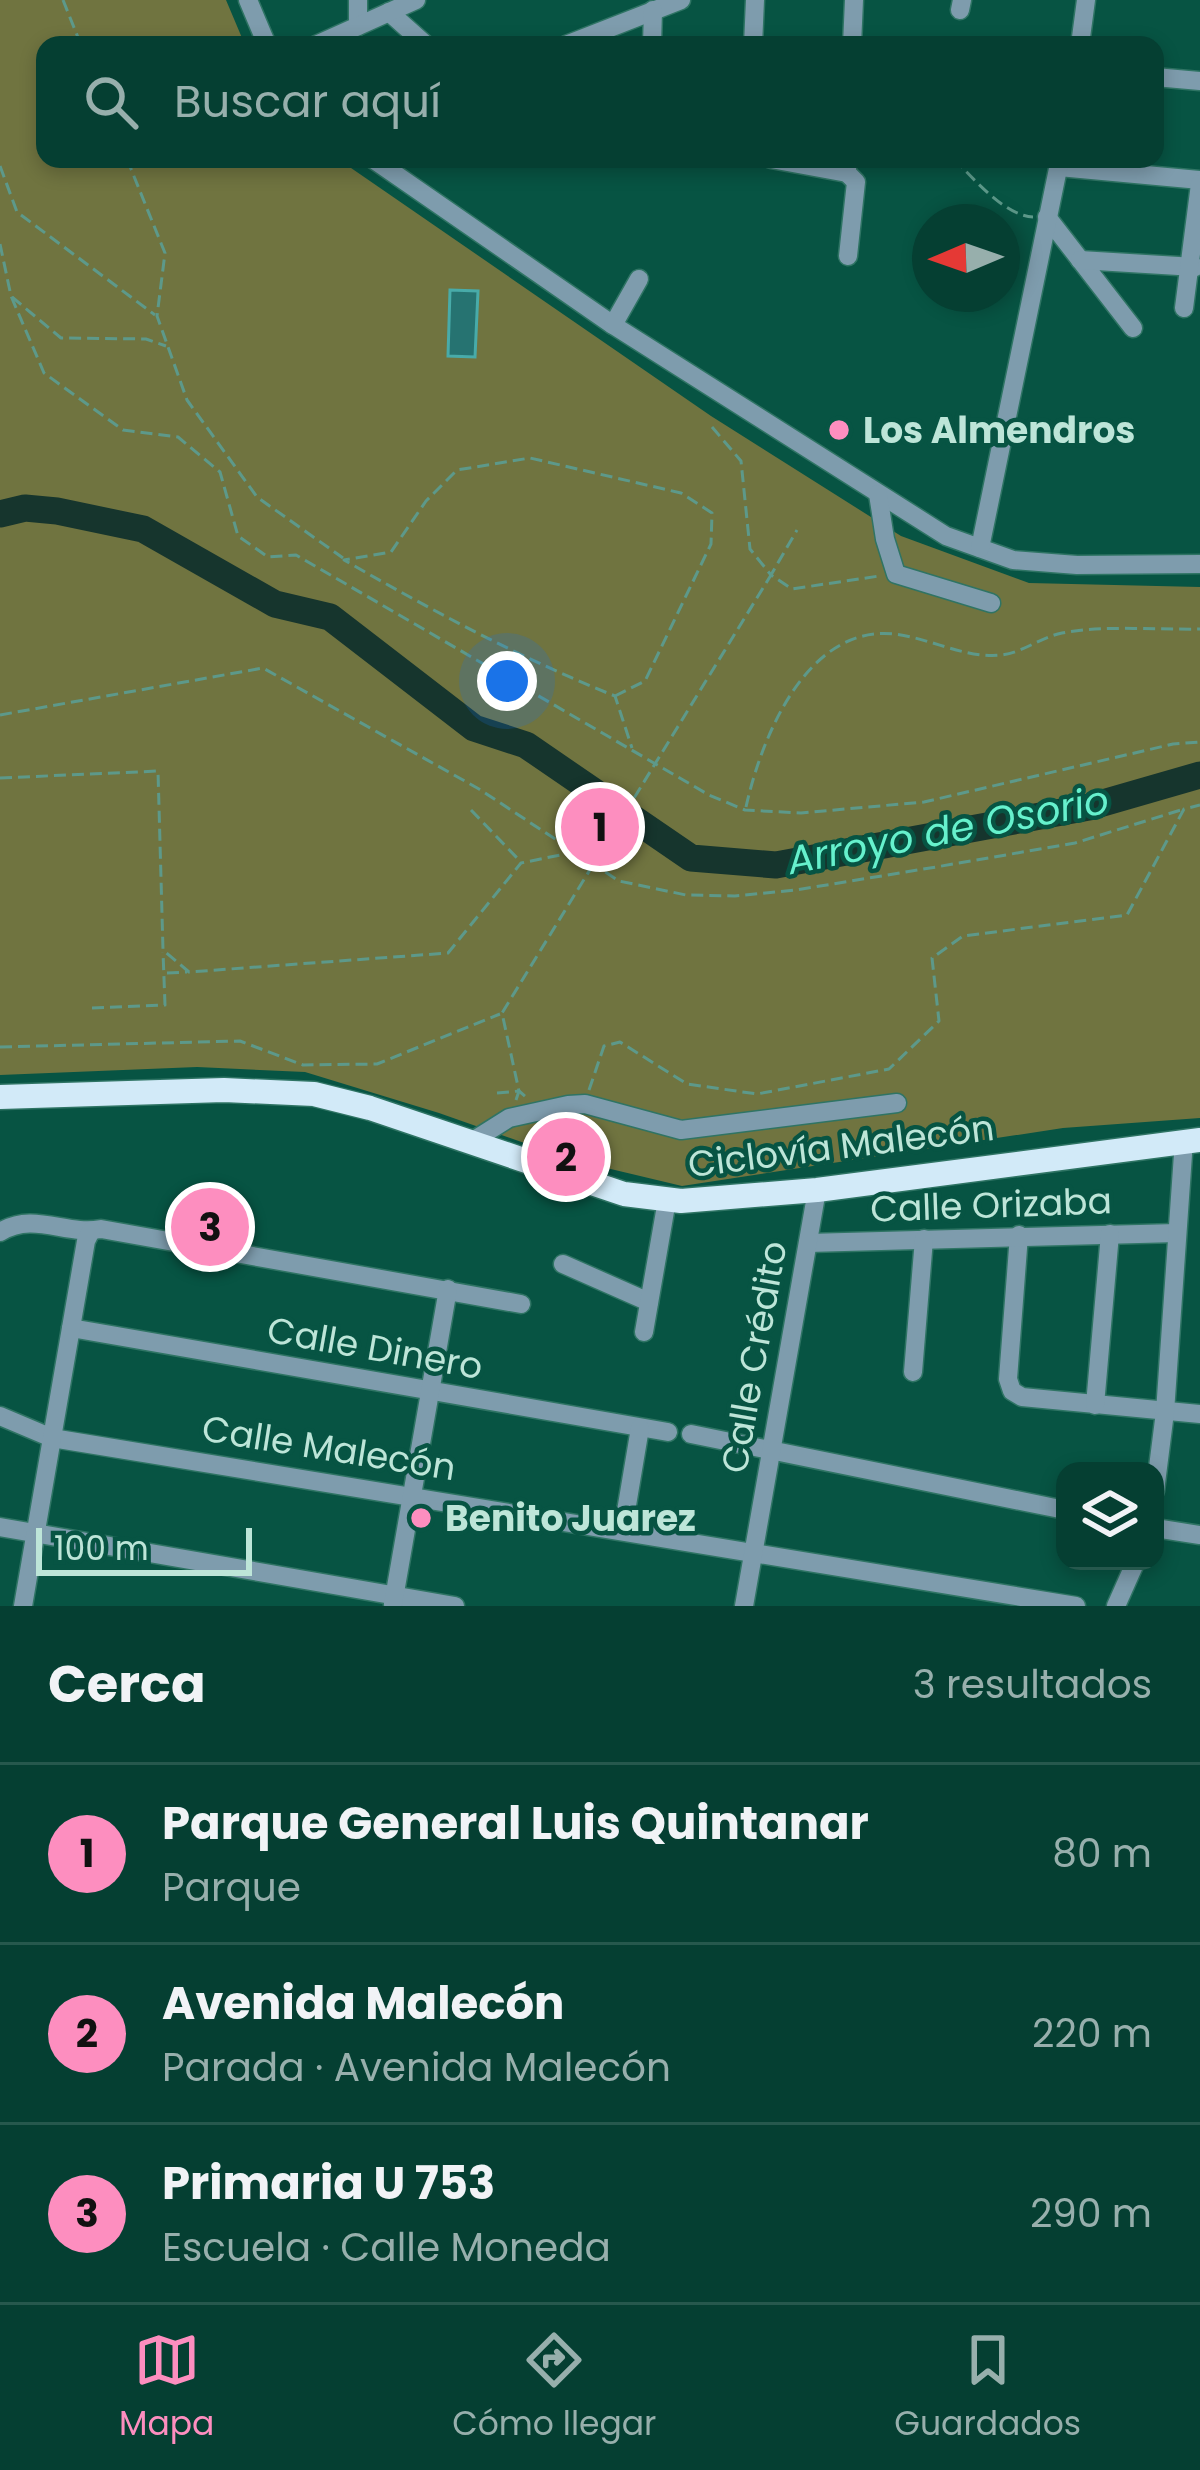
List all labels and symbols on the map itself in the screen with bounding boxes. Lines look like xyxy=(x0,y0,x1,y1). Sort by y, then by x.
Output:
north arrow xyxy=(912,204,1020,312)
place label: Los Almendros xyxy=(863,405,1135,456)
marker: Los Almendros xyxy=(826,417,852,443)
your location xyxy=(477,651,537,711)
water label: Arroyo de Osorio xyxy=(782,772,1113,888)
pin: 1 xyxy=(561,782,639,872)
street label: Ciclovía Malecón xyxy=(685,1102,997,1190)
pin: 2 xyxy=(527,1112,605,1202)
street label: Calle Orizaba xyxy=(869,1175,1113,1235)
pin: 3 xyxy=(171,1182,249,1272)
street label: Calle Crédito xyxy=(709,1237,799,1477)
street label: Calle Dinero xyxy=(263,1304,487,1392)
street label: Calle Malecón xyxy=(198,1403,460,1493)
place label: Benito Juarez xyxy=(445,1493,696,1544)
marker: Benito Juarez xyxy=(408,1505,434,1531)
scale bar xyxy=(36,1522,252,1575)

